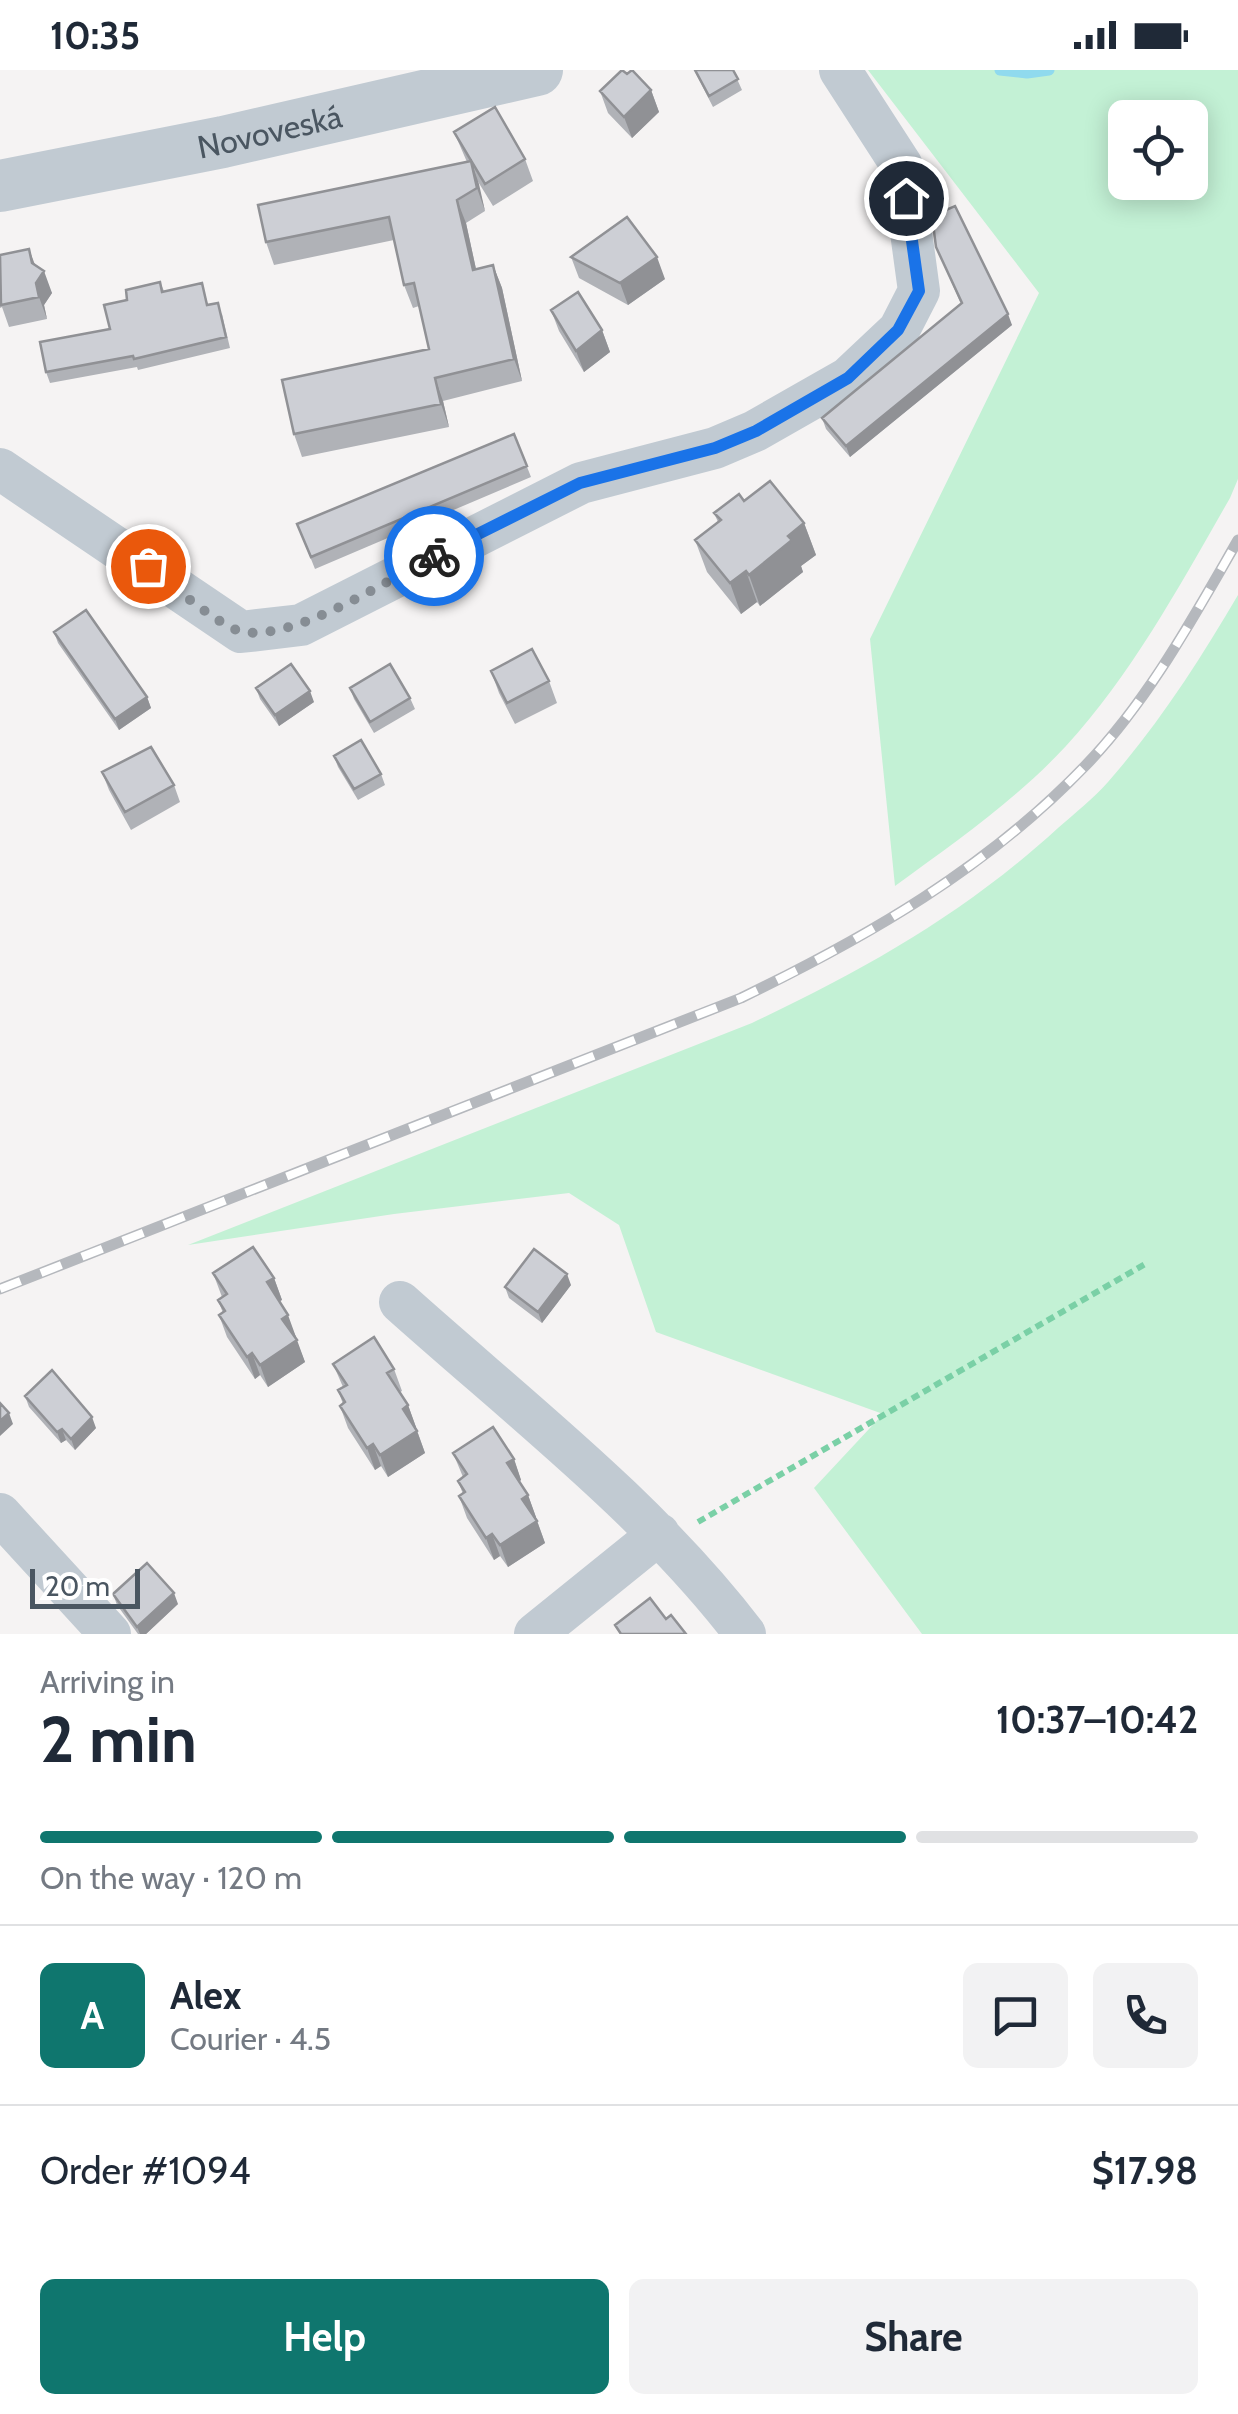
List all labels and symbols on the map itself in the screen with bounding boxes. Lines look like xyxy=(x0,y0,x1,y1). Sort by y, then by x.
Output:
street label: Novoveská xyxy=(194,96,346,166)
pin xyxy=(864,156,949,241)
courier xyxy=(384,506,484,606)
pin xyxy=(106,524,191,609)
scale bar xyxy=(30,1564,140,1608)

